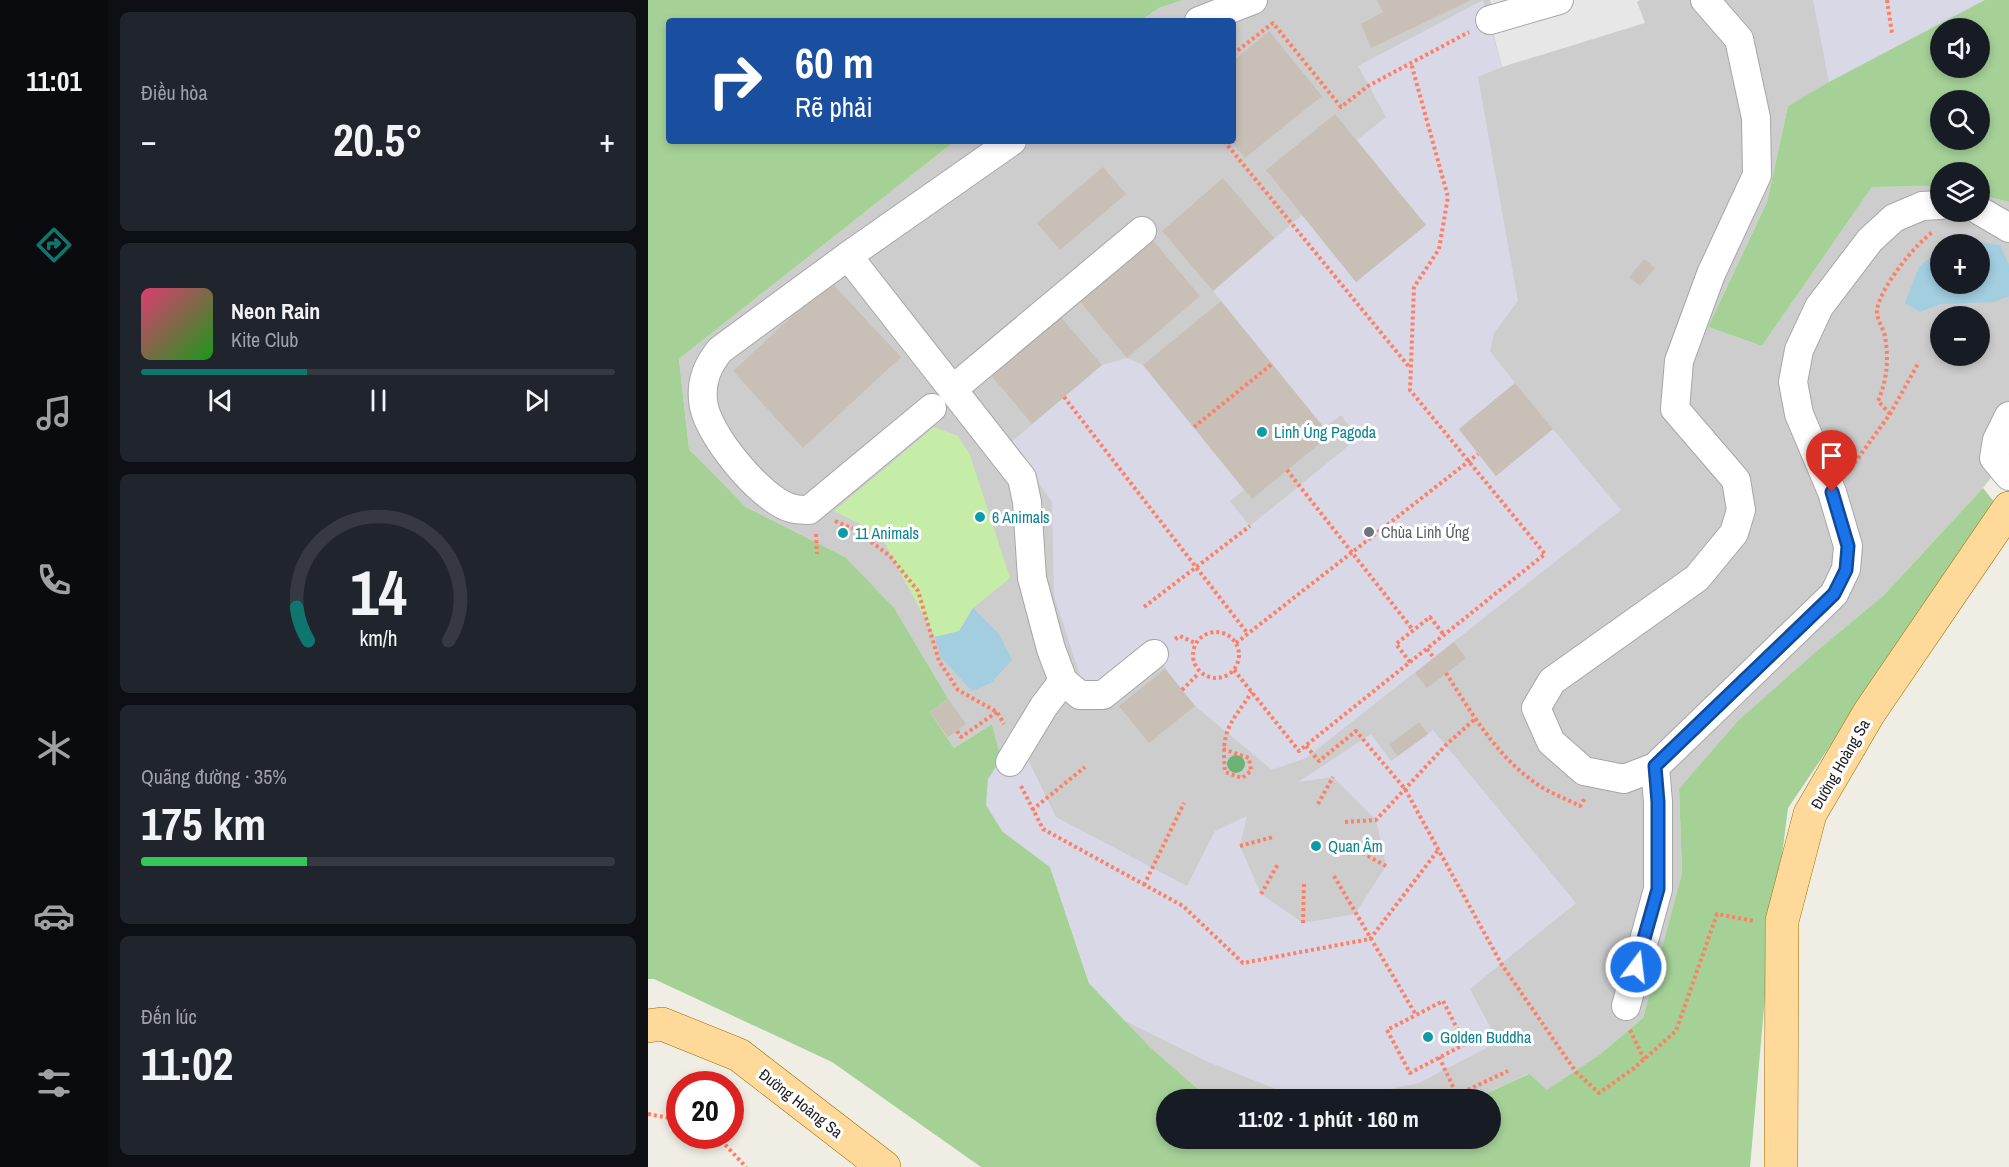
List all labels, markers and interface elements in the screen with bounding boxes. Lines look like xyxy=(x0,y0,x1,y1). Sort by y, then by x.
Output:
map controls xyxy=(1930,18,1990,366)
button: sound xyxy=(1930,18,1990,78)
text: 60 m xyxy=(795,35,874,91)
icon: right xyxy=(696,42,774,120)
text: 11:01 xyxy=(26,63,82,99)
text: Điều hòa xyxy=(141,79,208,106)
text: Rẽ phải xyxy=(795,89,873,125)
button: search xyxy=(1930,90,1990,150)
text: 20.5° xyxy=(333,109,423,170)
text: − xyxy=(141,118,157,162)
text: + xyxy=(599,118,615,162)
button: layers xyxy=(1930,162,1990,222)
icon: directions xyxy=(33,224,75,266)
button: + xyxy=(1930,234,1990,294)
text: Neon Rain xyxy=(231,296,320,326)
button: − xyxy=(1930,306,1990,366)
text: Kite Club xyxy=(231,326,298,353)
icon: previous xyxy=(204,384,237,417)
icon: pause xyxy=(362,384,395,417)
icon: next xyxy=(520,384,553,417)
icon: music xyxy=(33,392,75,434)
place label: Linh Úng Pagoda xyxy=(1274,421,1377,443)
marker: Linh Úng Pagoda xyxy=(1255,425,1269,439)
pin xyxy=(1806,430,1857,492)
icon: arrive xyxy=(1815,439,1848,472)
place label: 6 Animals xyxy=(992,506,1050,528)
marker: 6 Animals xyxy=(973,510,987,524)
place label: Chùa Linh Ứng xyxy=(1381,521,1470,543)
place label: 11 Animals xyxy=(855,522,919,544)
marker: Chùa Linh Ứng xyxy=(1362,525,1376,539)
marker: 11 Animals xyxy=(836,526,850,540)
text: 14 xyxy=(350,550,406,634)
icon: phone xyxy=(33,559,75,601)
text: km/h xyxy=(359,624,397,653)
street label: Đường Hoàng Sa xyxy=(1805,714,1875,813)
icon: climate xyxy=(33,727,75,769)
text: Quãng đường · 35% xyxy=(141,763,287,790)
text: 175 km xyxy=(141,793,266,854)
place label: Quan Âm xyxy=(1328,835,1383,857)
marker: Quan Âm xyxy=(1309,839,1323,853)
icon: car xyxy=(33,895,75,937)
position arrow xyxy=(1604,935,1668,999)
text: Đến lúc xyxy=(141,1003,197,1030)
place label: Golden Buddha xyxy=(1440,1026,1532,1048)
marker: Golden Buddha xyxy=(1421,1030,1435,1044)
text: 11:02 xyxy=(141,1033,233,1094)
icon: filters xyxy=(33,1062,75,1104)
street label: Đường Hoàng Sa xyxy=(755,1063,848,1143)
speed limit sign: 20 xyxy=(666,1071,744,1149)
text: 11:02 · 1 phút · 160 m xyxy=(1238,1104,1419,1134)

